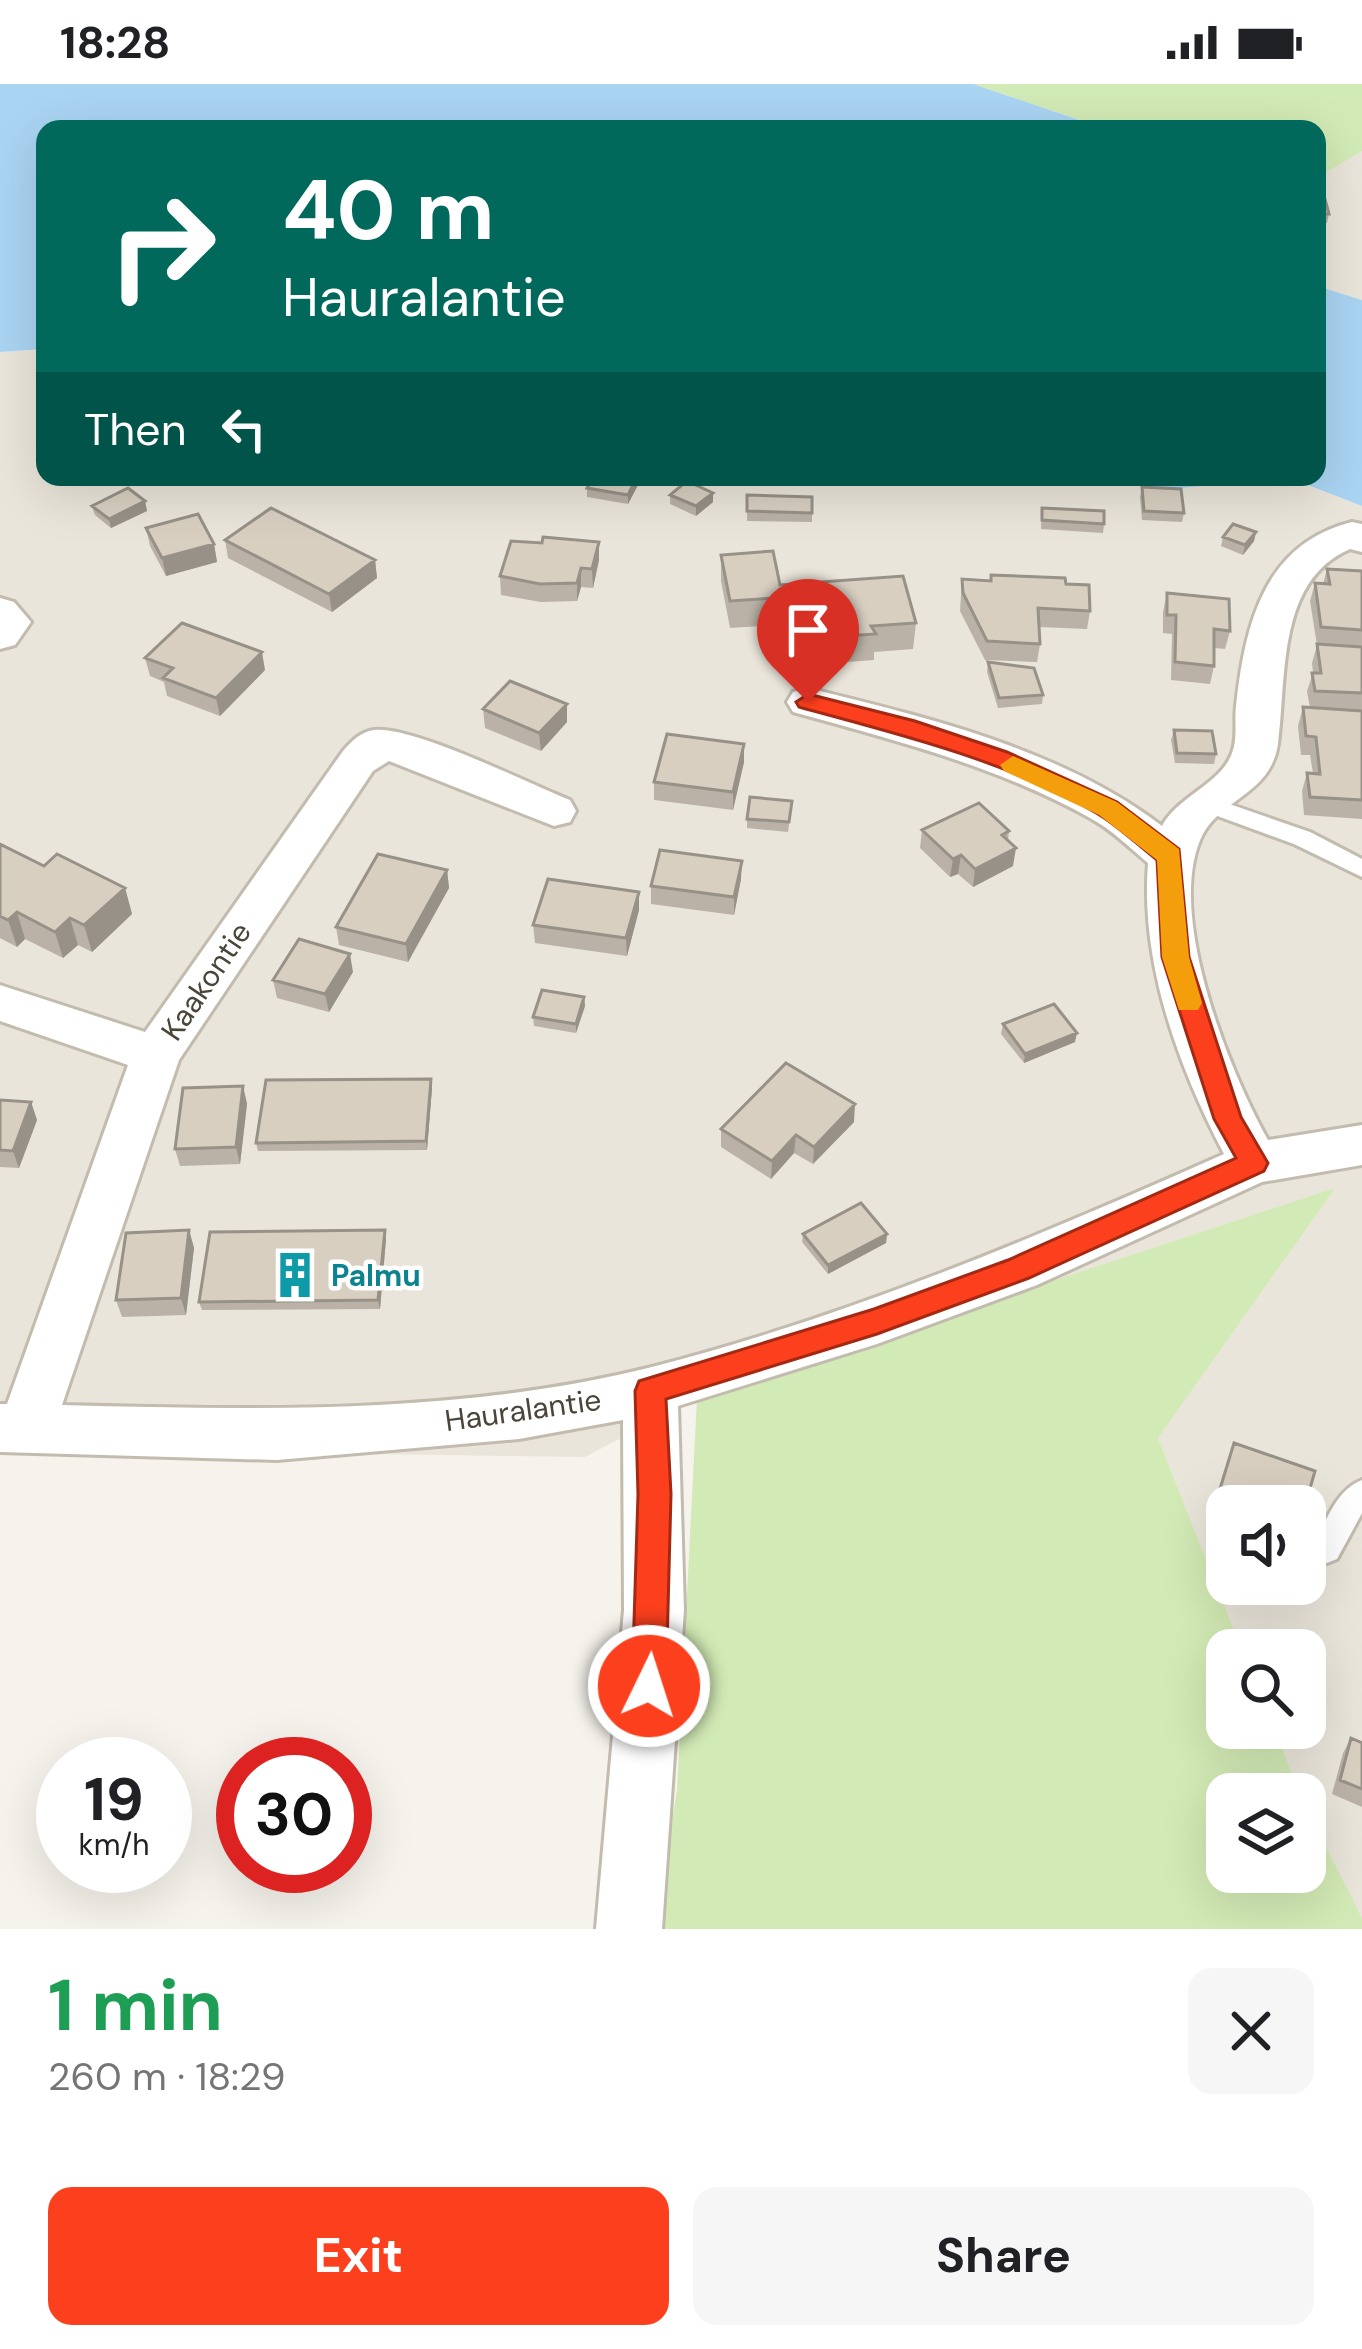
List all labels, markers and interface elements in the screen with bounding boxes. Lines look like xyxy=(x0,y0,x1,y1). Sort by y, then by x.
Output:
text: 18:28 xyxy=(60,13,170,72)
text: 40 m xyxy=(282,156,495,265)
icon: right xyxy=(84,168,240,324)
text: Hauralantie xyxy=(282,262,566,333)
icon: left xyxy=(211,396,277,462)
text: Then xyxy=(84,400,187,459)
pin xyxy=(757,579,859,702)
icon: arrive xyxy=(775,597,841,663)
street label: Kaakontie xyxy=(152,914,260,1048)
building icon: Palmu xyxy=(270,1250,320,1300)
place label: Palmu xyxy=(331,1256,421,1295)
street label: Hauralantie xyxy=(442,1380,604,1440)
map controls xyxy=(1206,1485,1326,1893)
button: sound xyxy=(1206,1485,1326,1605)
position arrow xyxy=(586,1623,712,1749)
button: search xyxy=(1206,1629,1326,1749)
speed limit sign: 30 xyxy=(216,1737,372,1893)
text: 19 xyxy=(84,1760,144,1839)
button: layers xyxy=(1206,1773,1326,1893)
text: km/h xyxy=(79,1825,149,1864)
text: 1 min xyxy=(48,1959,223,2052)
button: close xyxy=(1188,1968,1314,2094)
text: 260 m · 18:29 xyxy=(48,2051,286,2102)
button: Exit xyxy=(48,2187,669,2325)
button: Share xyxy=(693,2187,1314,2325)

